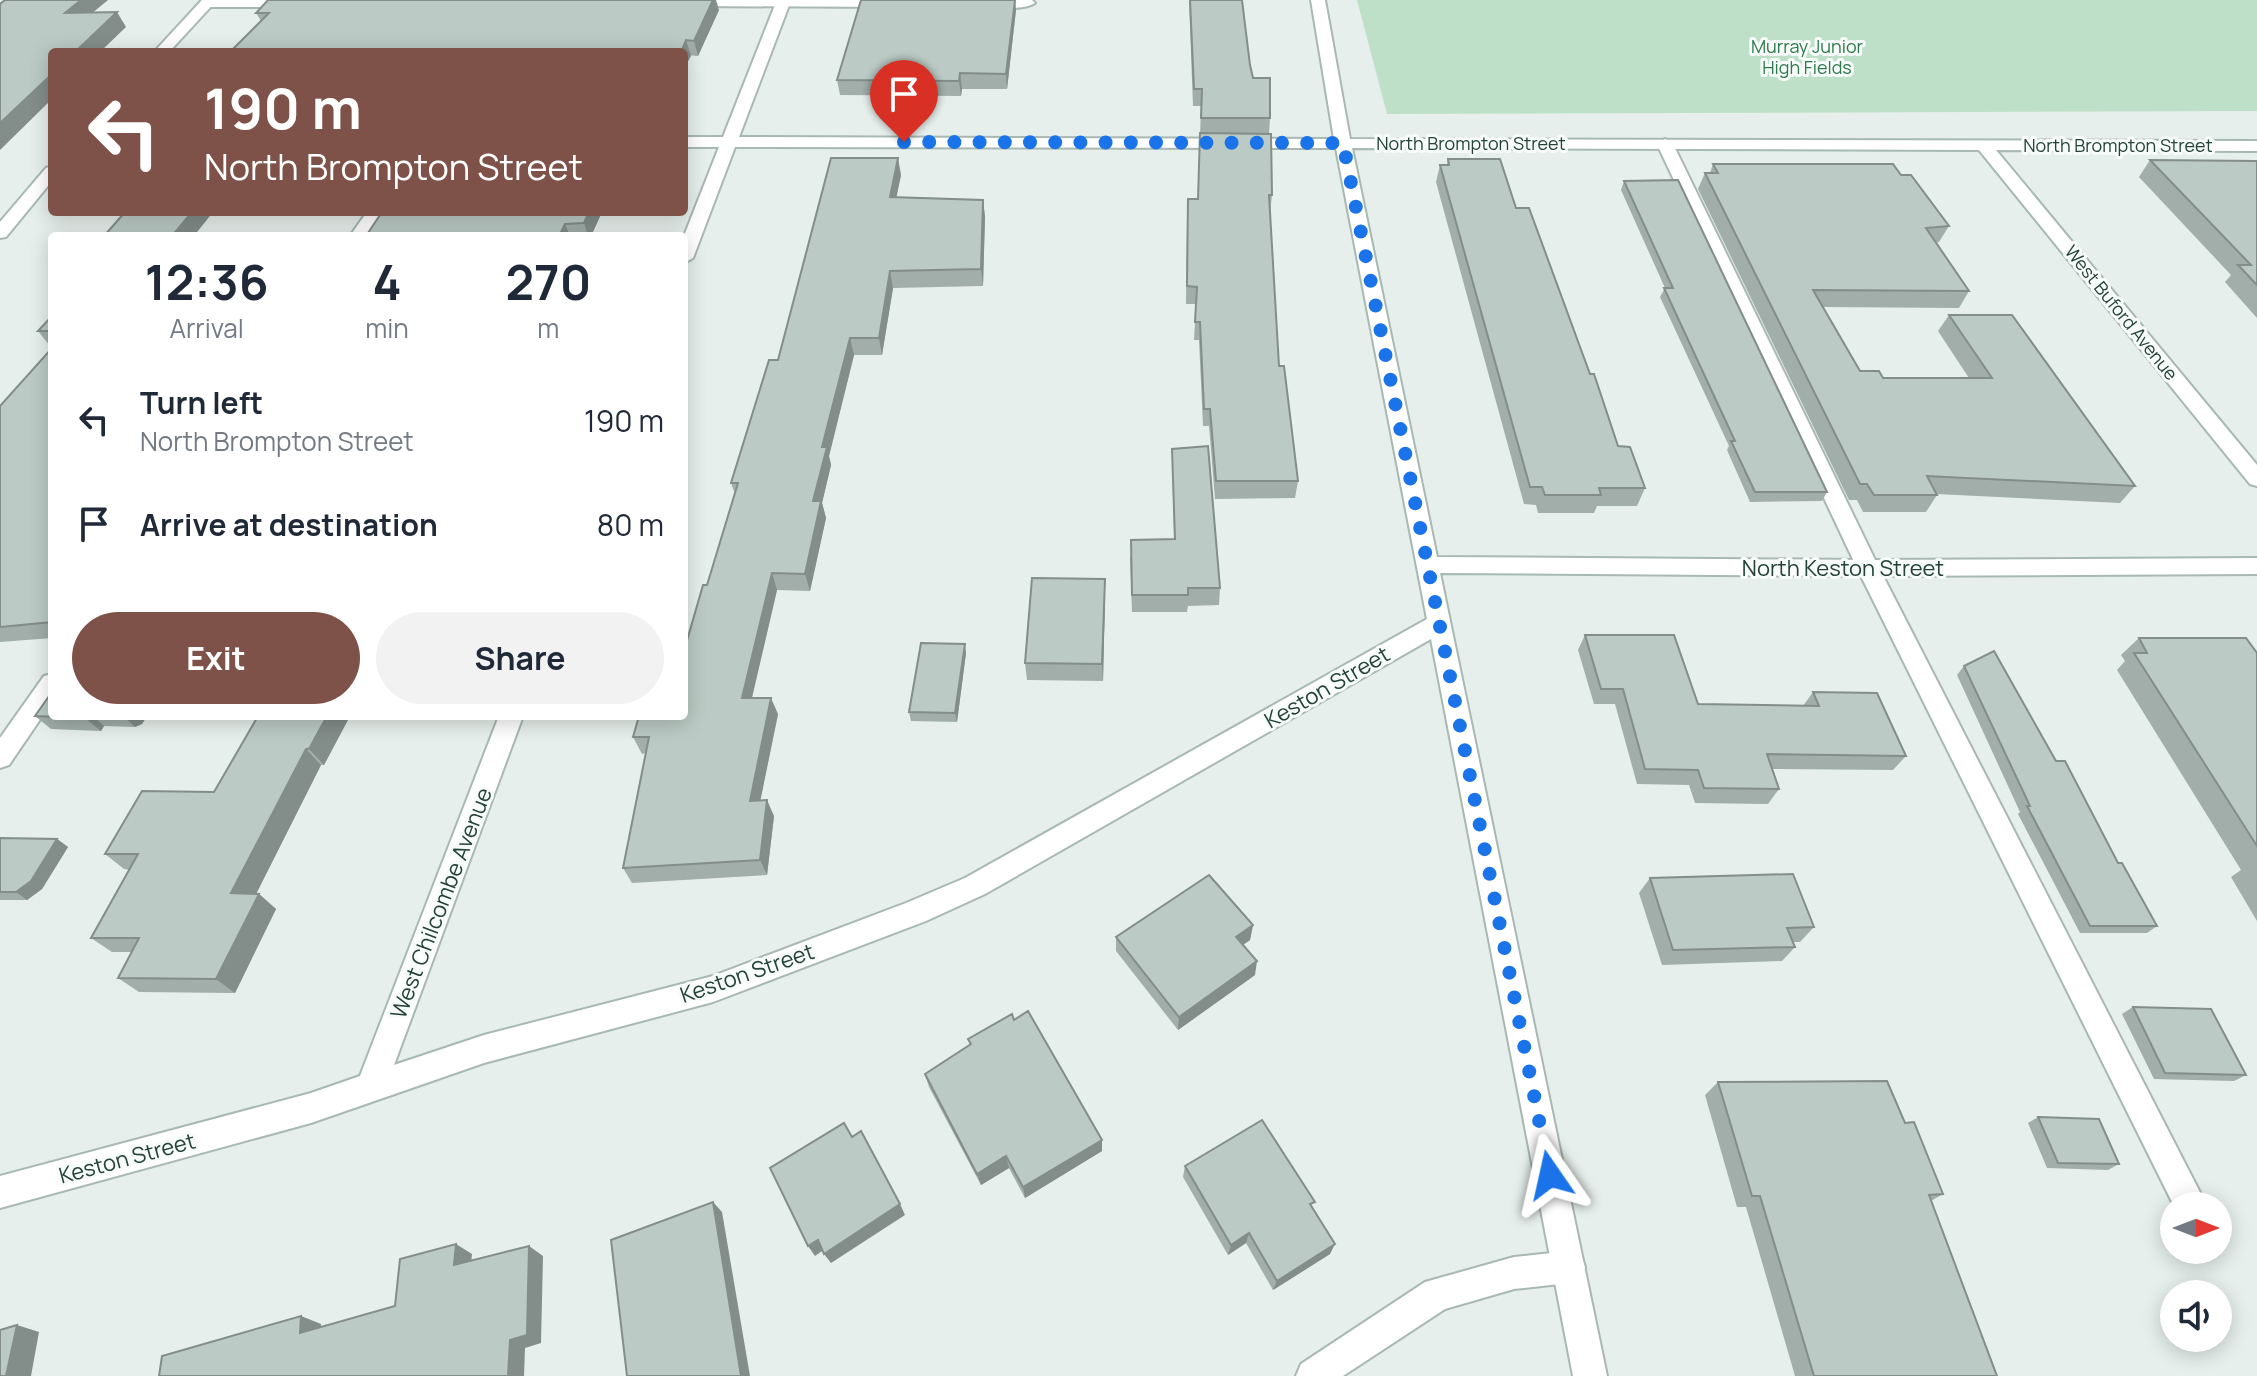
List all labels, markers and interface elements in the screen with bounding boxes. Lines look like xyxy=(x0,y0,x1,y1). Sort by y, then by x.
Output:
park label: Murray Junior High Fields xyxy=(1751,34,1864,79)
pin xyxy=(870,60,938,142)
text: 190 m xyxy=(204,69,362,146)
icon: arrive xyxy=(882,72,926,116)
icon: left xyxy=(72,80,176,184)
street label: North Brompton Street xyxy=(1376,131,1566,155)
street label: North Brompton Street xyxy=(2023,133,2213,157)
text: North Brompton Street xyxy=(204,142,583,191)
street label: West Buford Avenue xyxy=(2060,240,2184,385)
text: 12:36 xyxy=(145,249,269,314)
text: 4 xyxy=(372,249,402,314)
text: 270 xyxy=(505,249,591,314)
text: Arrival xyxy=(169,310,244,346)
text: min xyxy=(365,310,409,346)
text: m xyxy=(537,310,559,346)
text: Turn left xyxy=(140,382,263,423)
icon: left xyxy=(72,398,116,442)
text: 190 m xyxy=(584,400,664,441)
text: North Brompton Street xyxy=(140,423,414,459)
icon: arrive xyxy=(72,502,116,546)
text: Arrive at destination xyxy=(140,504,438,545)
text: 80 m xyxy=(597,504,664,545)
street label: North Keston Street xyxy=(1742,553,1944,583)
button: Exit xyxy=(72,612,360,704)
button: Share xyxy=(376,612,664,704)
street label: Keston Street xyxy=(1259,639,1395,735)
street label: West Chilcombe Avenue xyxy=(383,783,499,1023)
street label: Keston Street xyxy=(676,936,818,1010)
street label: Keston Street xyxy=(55,1125,199,1191)
position arrow xyxy=(1508,1133,1592,1217)
north arrow xyxy=(2160,1192,2232,1264)
map controls xyxy=(2160,1192,2232,1352)
button: sound xyxy=(2160,1280,2232,1352)

